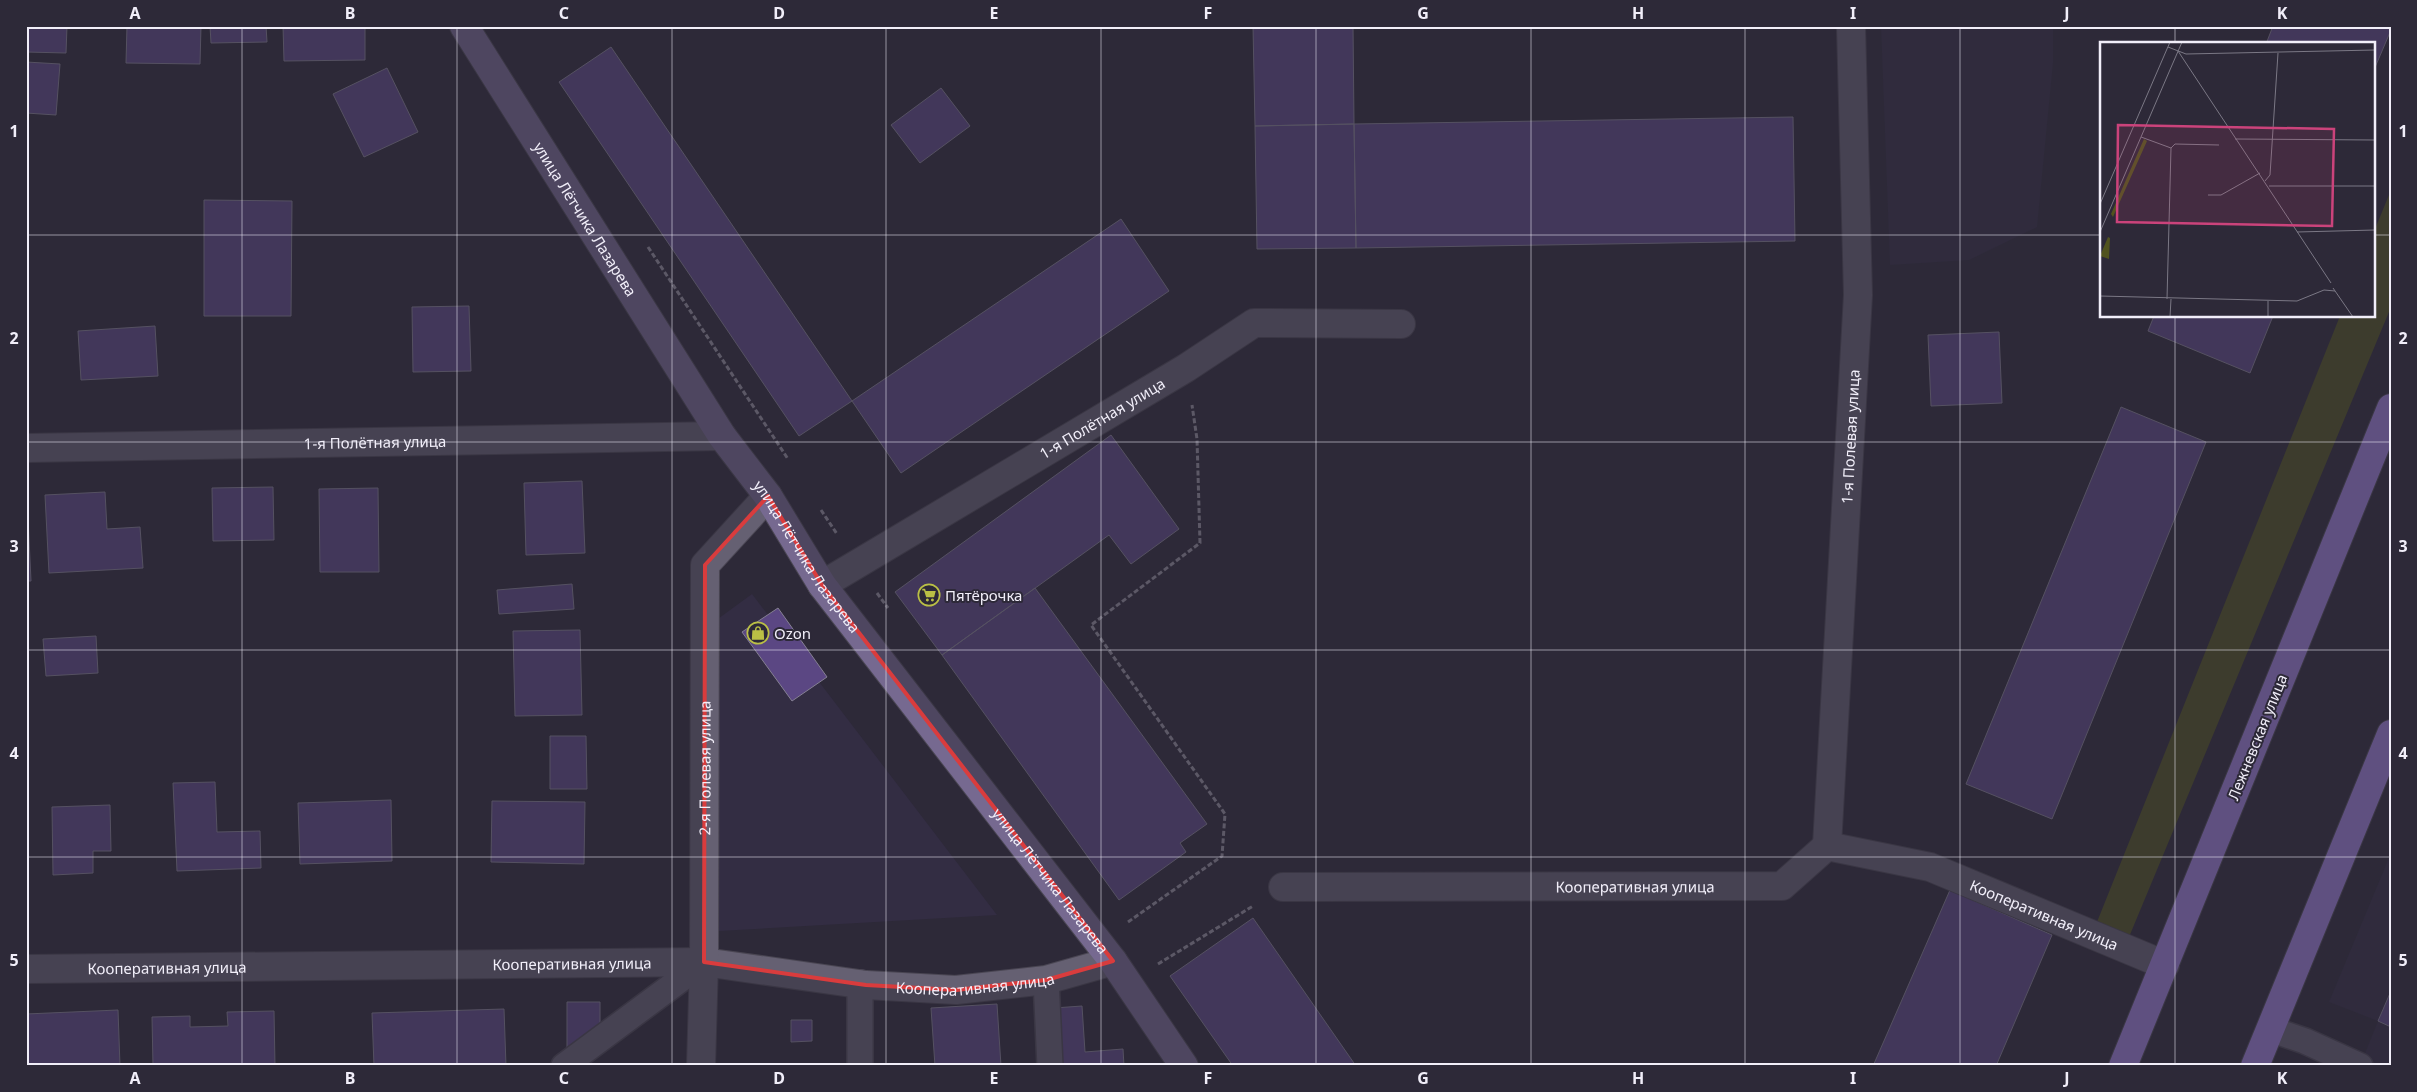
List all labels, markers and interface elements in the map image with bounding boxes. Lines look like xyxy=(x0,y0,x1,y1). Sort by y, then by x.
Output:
text: A xyxy=(129,2,141,24)
text: B xyxy=(345,2,355,24)
text: C xyxy=(559,2,569,24)
text: D xyxy=(773,2,785,24)
text: E xyxy=(990,2,999,24)
text: F xyxy=(1204,2,1212,24)
text: G xyxy=(1417,2,1429,24)
text: H xyxy=(1632,2,1644,24)
text: I xyxy=(1850,2,1856,24)
text: J xyxy=(2062,2,2070,24)
text: K xyxy=(2277,2,2288,24)
inset map xyxy=(2100,42,2374,318)
text: 1 xyxy=(9,120,19,142)
text: 1 xyxy=(2398,120,2408,142)
street label: улица Лётчика Лазарева xyxy=(529,138,642,300)
text: 2 xyxy=(9,327,19,349)
text: 2 xyxy=(2398,327,2408,349)
street label: 1-я Полевая улица xyxy=(1836,369,1864,505)
street label: 1-я Полётная улица xyxy=(1036,373,1168,463)
street label: 1-я Полётная улица xyxy=(304,431,446,453)
street label: улица Лётчика Лазарева xyxy=(749,476,865,636)
text: 3 xyxy=(9,535,19,557)
text: 3 xyxy=(2398,535,2408,557)
supermarket icon: Пятёрочка xyxy=(917,583,941,607)
place label: Пятёрочка xyxy=(945,585,1022,605)
shop icon: Ozon xyxy=(746,621,770,645)
place label: Ozon xyxy=(774,623,811,643)
street label: Лежневская улица xyxy=(2223,671,2291,803)
street label: 2-я Полевая улица xyxy=(694,701,715,836)
text: 4 xyxy=(9,742,19,764)
text: 4 xyxy=(2398,742,2408,764)
street label: улица Лётчика Лазарева xyxy=(988,804,1113,958)
street label: Кооперативная улица xyxy=(1967,875,2121,954)
street label: Кооперативная улица xyxy=(1555,876,1715,896)
text: 5 xyxy=(9,949,19,971)
text: 5 xyxy=(2398,949,2408,971)
street label: Кооперативная улица xyxy=(492,953,652,974)
street label: Кооперативная улица xyxy=(87,957,247,978)
street label: Кооперативная улица xyxy=(895,968,1057,1000)
text: A xyxy=(129,1067,141,1089)
text: B xyxy=(345,1067,355,1089)
text: C xyxy=(559,1067,569,1089)
text: D xyxy=(773,1067,785,1089)
text: E xyxy=(990,1067,999,1089)
text: F xyxy=(1204,1067,1212,1089)
text: G xyxy=(1417,1067,1429,1089)
text: H xyxy=(1632,1067,1644,1089)
text: I xyxy=(1850,1067,1856,1089)
text: J xyxy=(2062,1067,2070,1089)
text: K xyxy=(2277,1067,2288,1089)

